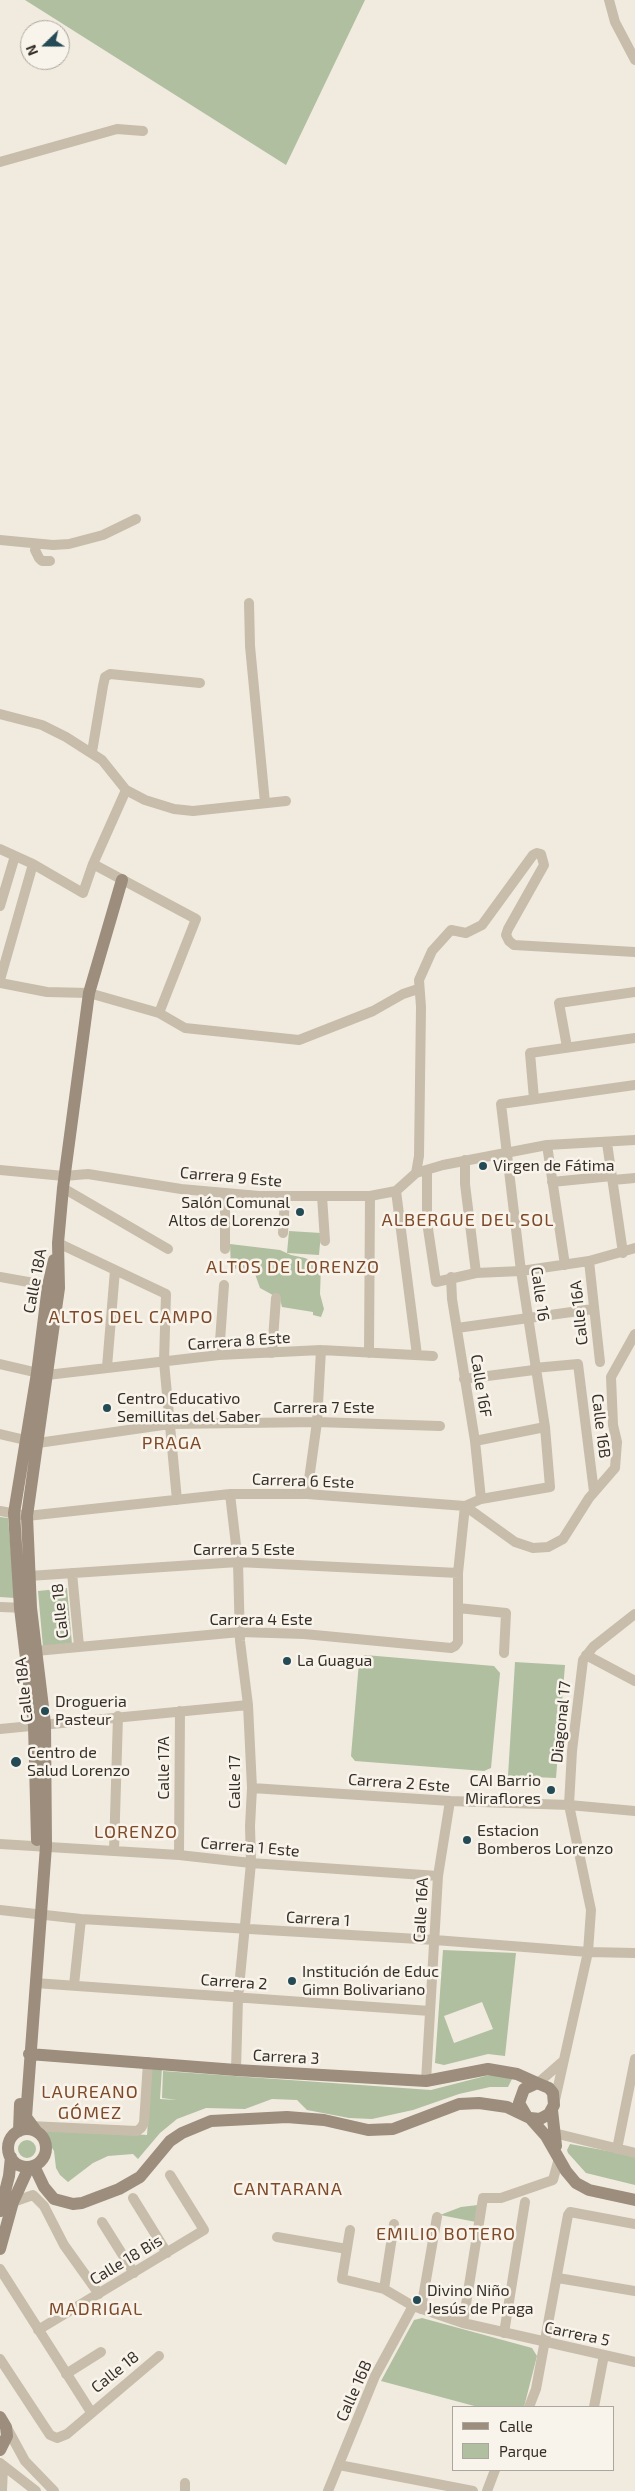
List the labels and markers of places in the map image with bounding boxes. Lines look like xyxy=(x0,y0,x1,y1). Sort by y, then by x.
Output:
place label: Virgen de Fátima xyxy=(493,1156,615,1176)
marker: Virgen de Fátima xyxy=(477,1160,489,1172)
place label: Salón Comunal Altos de Lorenzo xyxy=(169,1193,290,1231)
marker: Salón Comunal Altos de Lorenzo xyxy=(294,1206,306,1218)
place label: Centro Educativo Semillitas del Saber xyxy=(117,1389,261,1427)
marker: Centro Educativo Semillitas del Saber xyxy=(101,1402,113,1414)
place label: La Guagua xyxy=(297,1651,372,1671)
marker: La Guagua xyxy=(281,1655,293,1667)
place label: Drogueria Pasteur xyxy=(55,1692,127,1730)
marker: Drogueria Pasteur xyxy=(39,1705,51,1717)
place label: Centro de Salud Lorenzo xyxy=(27,1743,130,1781)
marker: Centro de Salud Lorenzo xyxy=(9,1755,23,1769)
place label: CAI Barrio Miraflores xyxy=(465,1771,541,1809)
marker: CAI Barrio Miraflores xyxy=(545,1784,557,1796)
place label: Estacion Bomberos Lorenzo xyxy=(477,1821,613,1859)
marker: Estacion Bomberos Lorenzo xyxy=(461,1834,473,1846)
place label: Institución de Educ Gimn Bolivariano xyxy=(302,1962,439,2000)
marker: Institución de Educ Gimn Bolivariano xyxy=(286,1975,298,1987)
place label: Divino Niño Jesús de Praga xyxy=(427,2281,534,2319)
marker: Divino Niño Jesús de Praga xyxy=(411,2294,423,2306)

